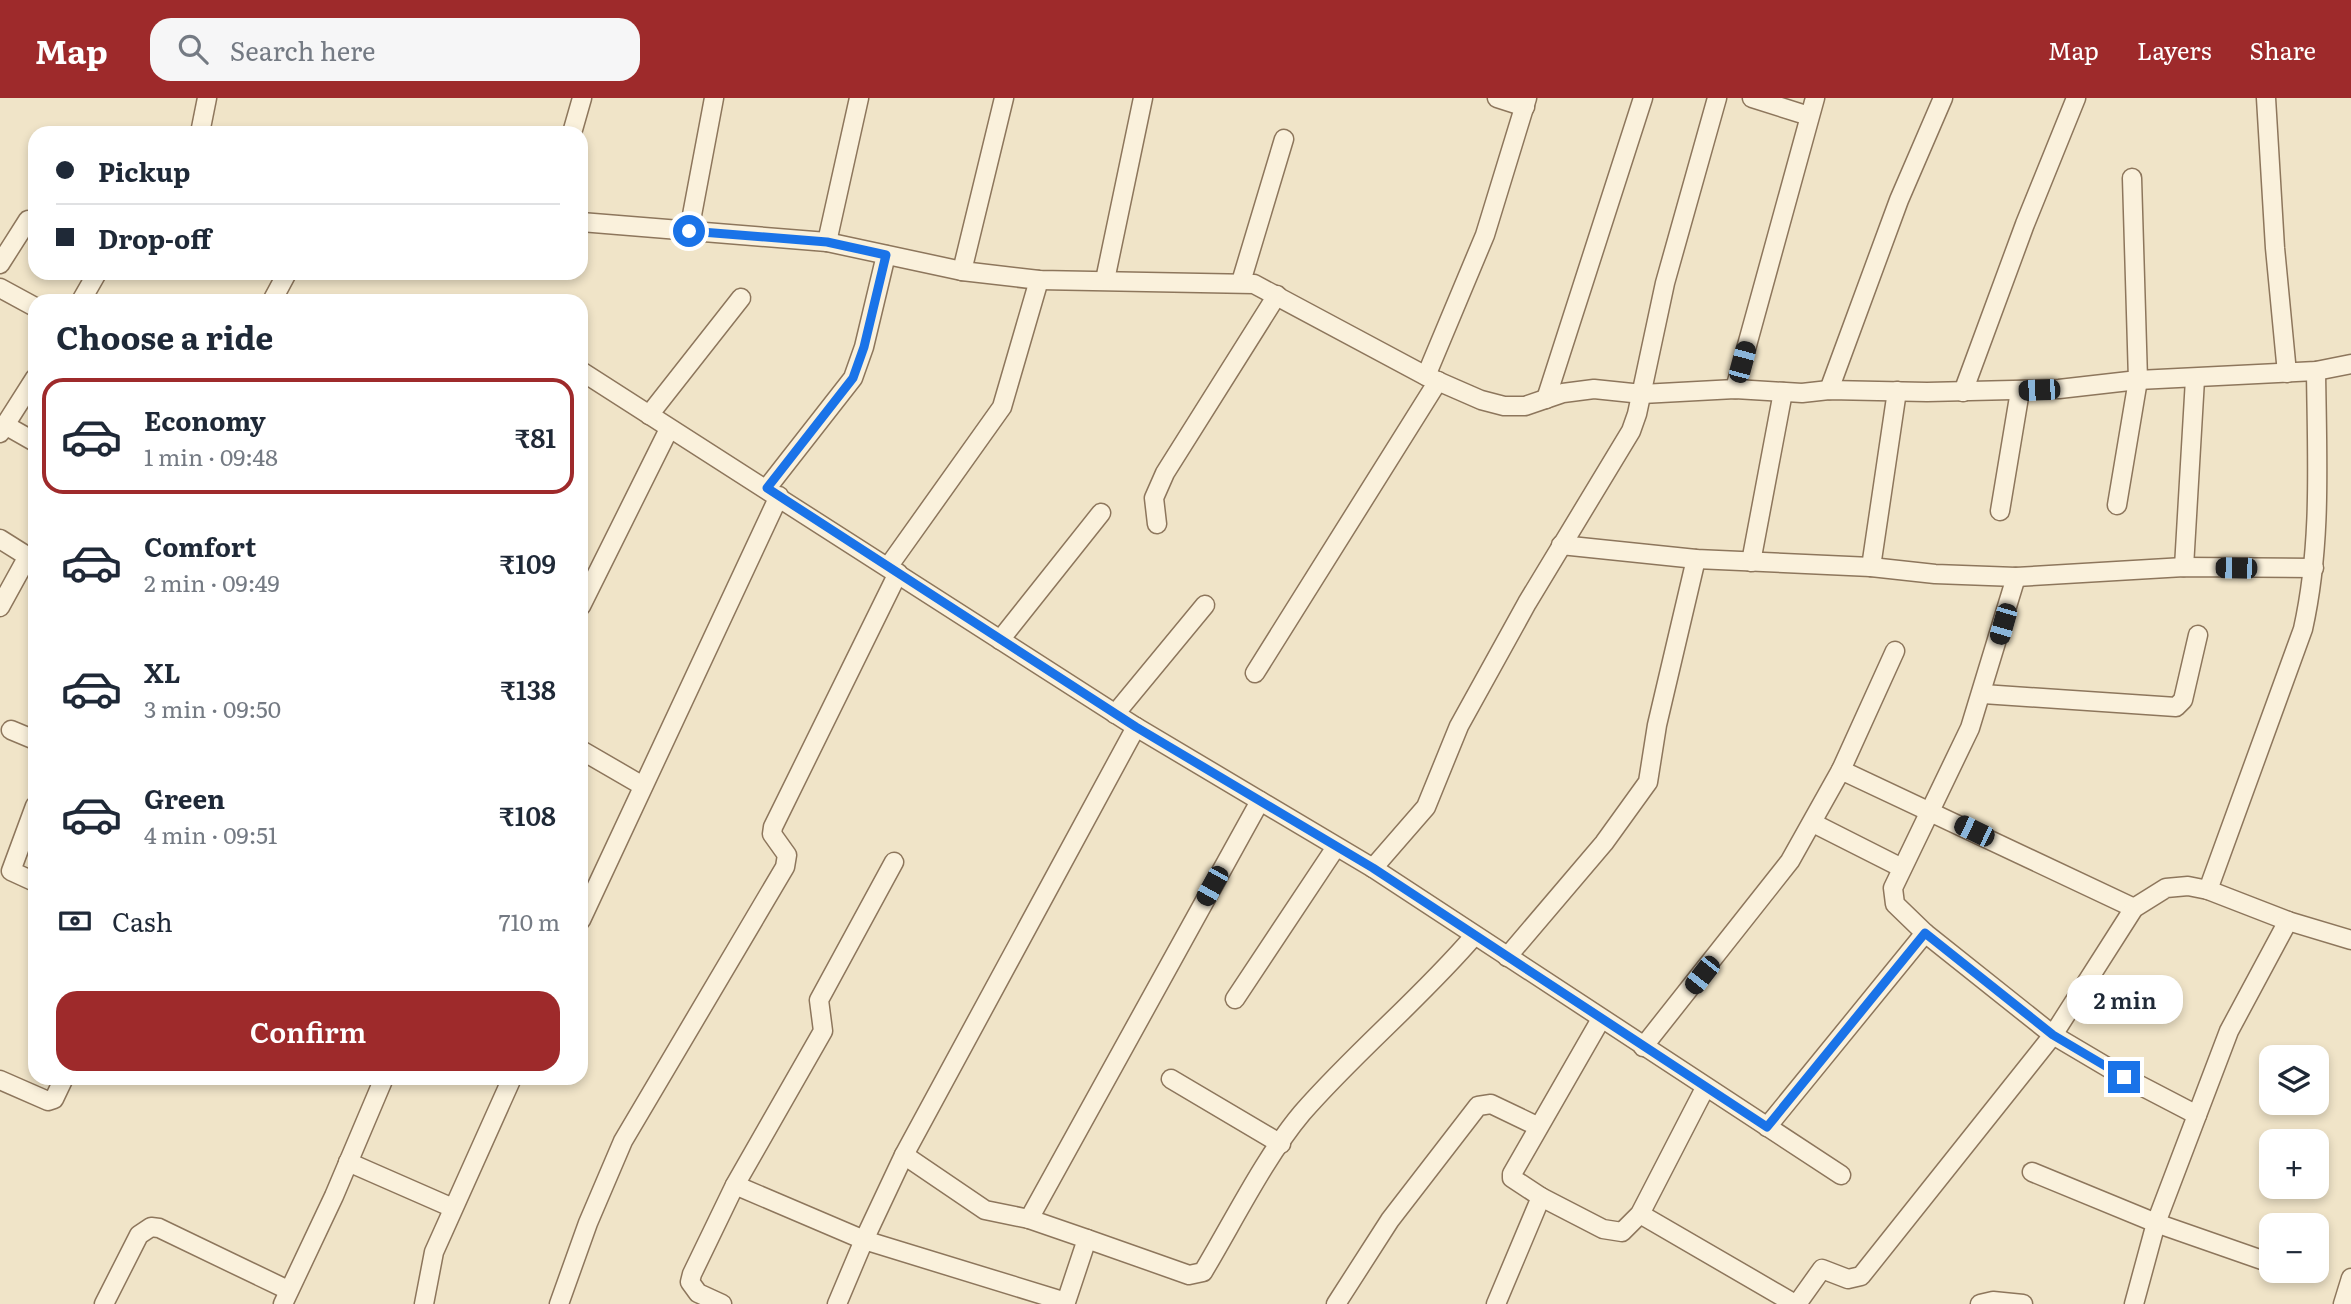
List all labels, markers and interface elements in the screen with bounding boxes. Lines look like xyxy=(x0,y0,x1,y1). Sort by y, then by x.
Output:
search box xyxy=(150,18,640,81)
text: Map xyxy=(35,25,108,74)
icon: search xyxy=(174,30,212,68)
text: Search here xyxy=(230,30,376,69)
text: Map xyxy=(2048,32,2099,67)
text: Layers xyxy=(2137,32,2211,67)
text: Share xyxy=(2249,32,2316,67)
text: Pickup xyxy=(98,151,190,190)
route start xyxy=(673,215,705,247)
text: Drop-off xyxy=(98,218,211,257)
text: Choose a ride xyxy=(56,312,273,360)
car xyxy=(1727,339,1758,385)
car xyxy=(2018,379,2061,401)
text: Economy xyxy=(144,400,266,439)
icon: car xyxy=(60,405,123,468)
text: ₹81 xyxy=(515,417,556,456)
text: 1 min · 09:48 xyxy=(144,439,278,473)
text: Comfort xyxy=(144,526,256,565)
icon: car xyxy=(60,531,123,594)
text: ₹109 xyxy=(500,543,556,582)
car xyxy=(2215,557,2258,579)
text: 2 min · 09:49 xyxy=(144,565,280,599)
car xyxy=(1988,601,2019,647)
text: XL xyxy=(144,652,181,691)
icon: car xyxy=(60,657,123,720)
text: ₹138 xyxy=(500,669,556,708)
text: 3 min · 09:50 xyxy=(144,691,281,725)
text: Green xyxy=(144,778,225,817)
icon: car xyxy=(60,783,123,846)
text: ₹108 xyxy=(499,795,556,834)
car xyxy=(1951,812,1998,850)
text: 4 min · 09:51 xyxy=(144,817,277,851)
car xyxy=(1193,863,1232,909)
text: Cash xyxy=(112,901,173,940)
icon: cash xyxy=(56,902,94,940)
text: 710 m xyxy=(499,904,560,938)
car xyxy=(1681,952,1724,998)
callout: 2 min xyxy=(2066,976,2182,1024)
text: 2 min xyxy=(2093,982,2157,1016)
button: Confirm xyxy=(56,991,560,1071)
map controls xyxy=(2259,1045,2329,1283)
button: layers xyxy=(2259,1045,2329,1115)
route end xyxy=(2108,1061,2140,1093)
button: + xyxy=(2259,1129,2329,1199)
button: − xyxy=(2259,1213,2329,1283)

